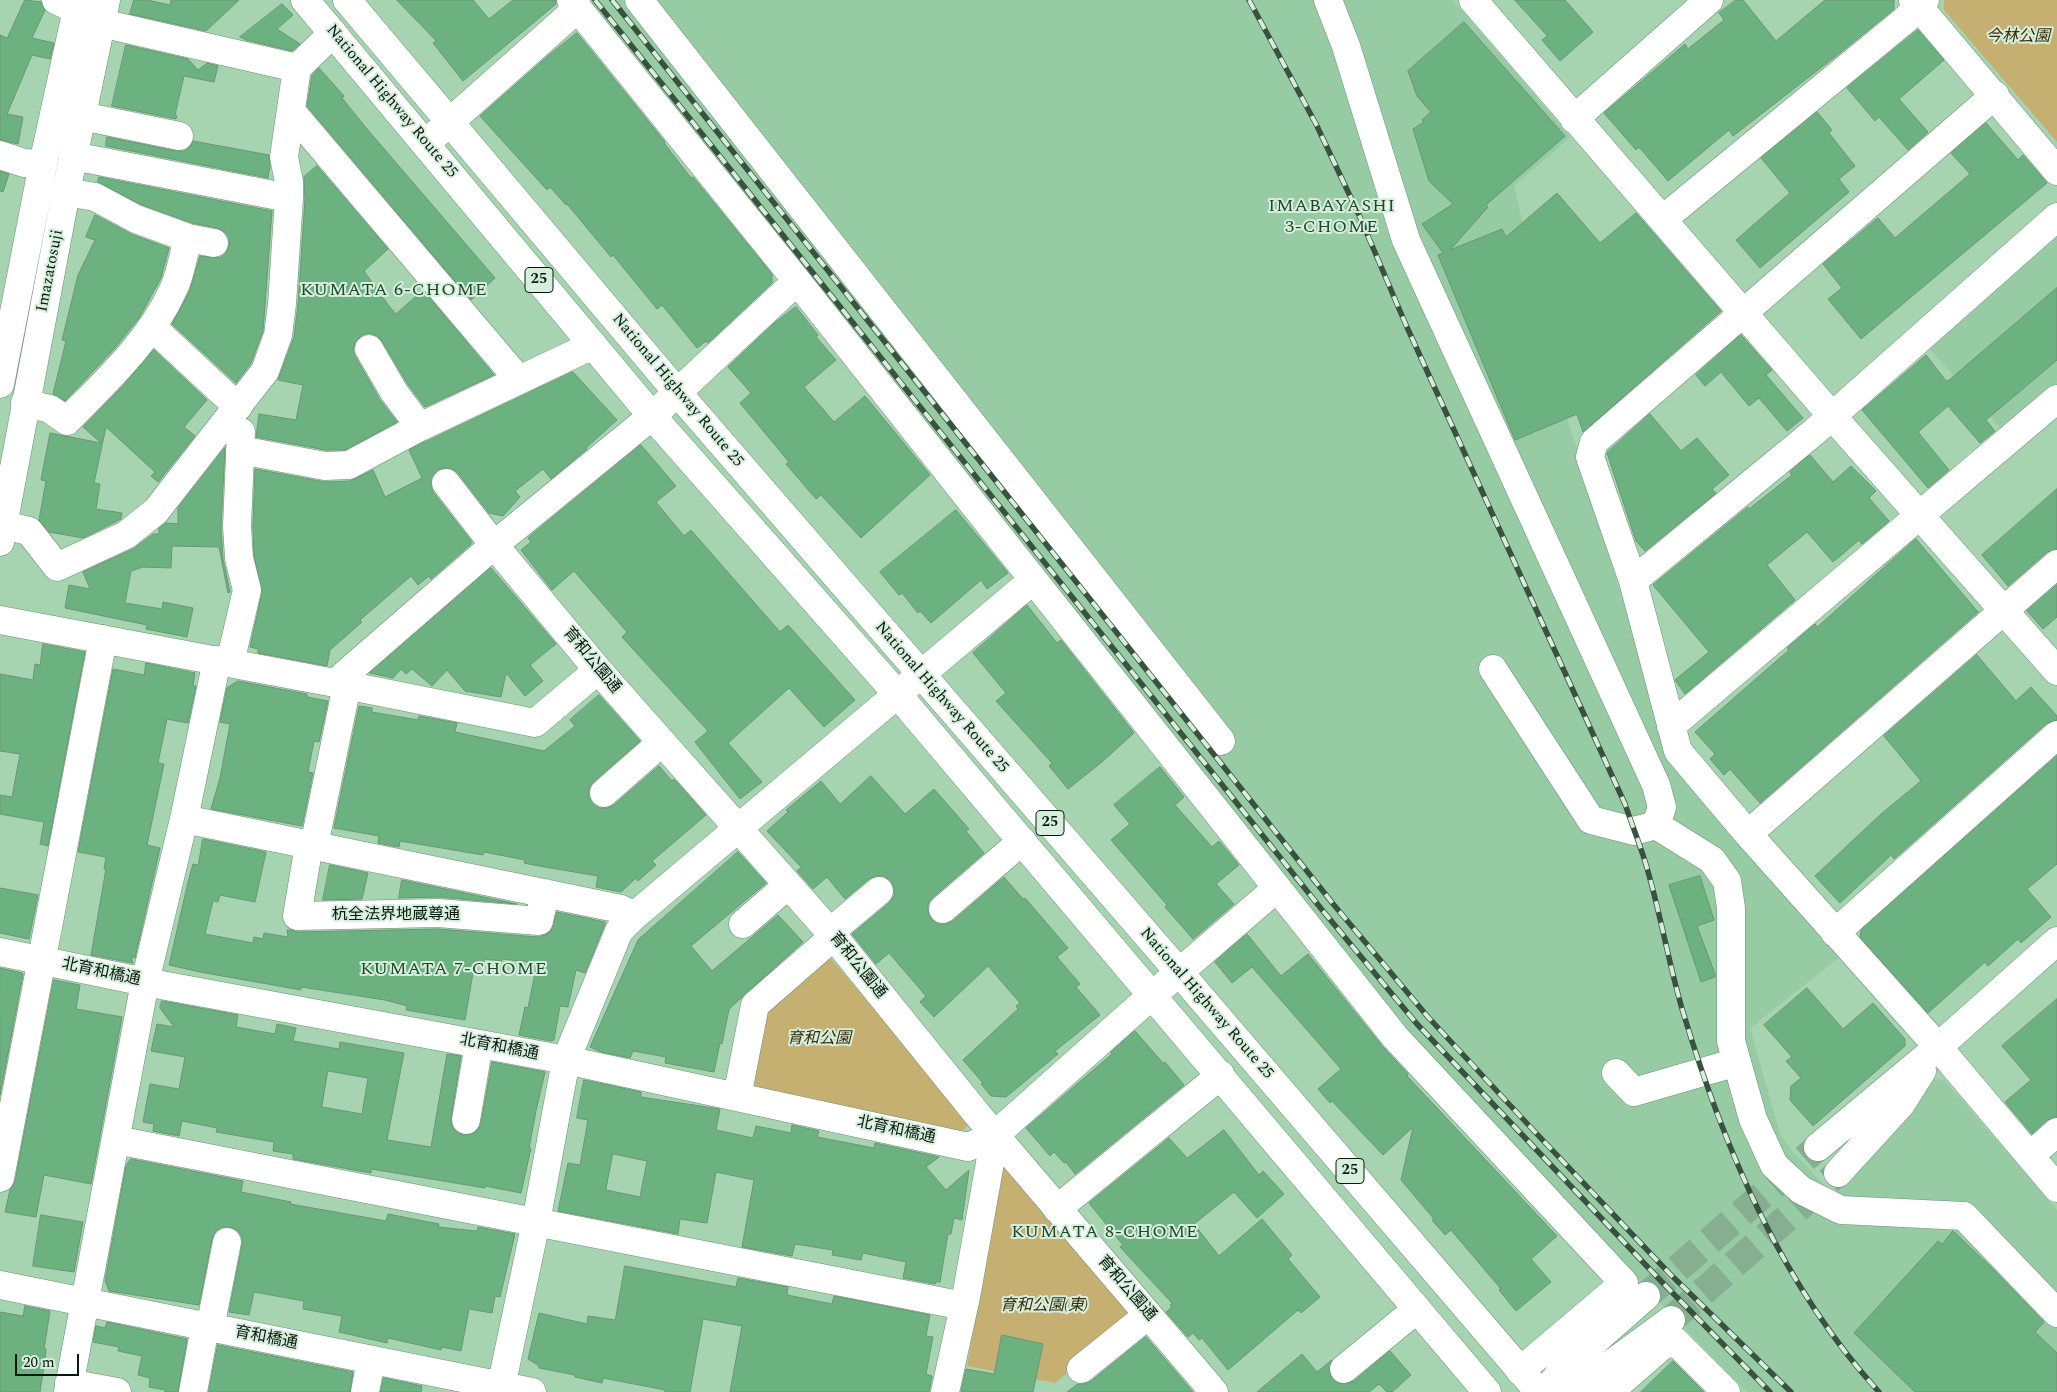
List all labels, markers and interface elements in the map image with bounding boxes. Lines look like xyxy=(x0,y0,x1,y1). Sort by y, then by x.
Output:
street label: National Highway Route 25 xyxy=(321,21,461,183)
park label: 今林公園 xyxy=(1986,28,2050,48)
district label: IMABAYASHI 3-CHOME xyxy=(1267,196,1397,238)
street label: Imazatosuji xyxy=(34,228,68,314)
road number: 25 xyxy=(525,268,553,292)
district label: KUMATA 6-CHOME xyxy=(298,280,490,302)
street label: National Highway Route 25 xyxy=(607,310,747,472)
street label: National Highway Route 25 xyxy=(870,618,1012,778)
street label: 育和公園通 xyxy=(558,624,624,698)
road number: 25 xyxy=(1036,810,1064,836)
street label: 杭全法界地蔵尊通 xyxy=(332,906,460,926)
street label: National Highway Route 25 xyxy=(1135,924,1277,1084)
street label: 育和公園通 xyxy=(824,929,890,1003)
street label: 北育和橋通 xyxy=(60,955,142,991)
district label: KUMATA 7-CHOME xyxy=(358,959,550,981)
park label: 育和公園 xyxy=(787,1030,851,1050)
street label: 北育和橋通 xyxy=(458,1031,540,1065)
street label: 北育和橋通 xyxy=(855,1113,937,1149)
road number: 25 xyxy=(1336,1158,1364,1184)
district label: KUMATA 8-CHOME xyxy=(1009,1222,1201,1244)
street label: 育和公園通 xyxy=(1093,1253,1159,1325)
park label: 育和公園(東) xyxy=(1000,1297,1088,1317)
street label: 育和橋通 xyxy=(233,1323,299,1355)
scale bar xyxy=(18,1344,81,1376)
text: 20 m xyxy=(23,1351,55,1374)

